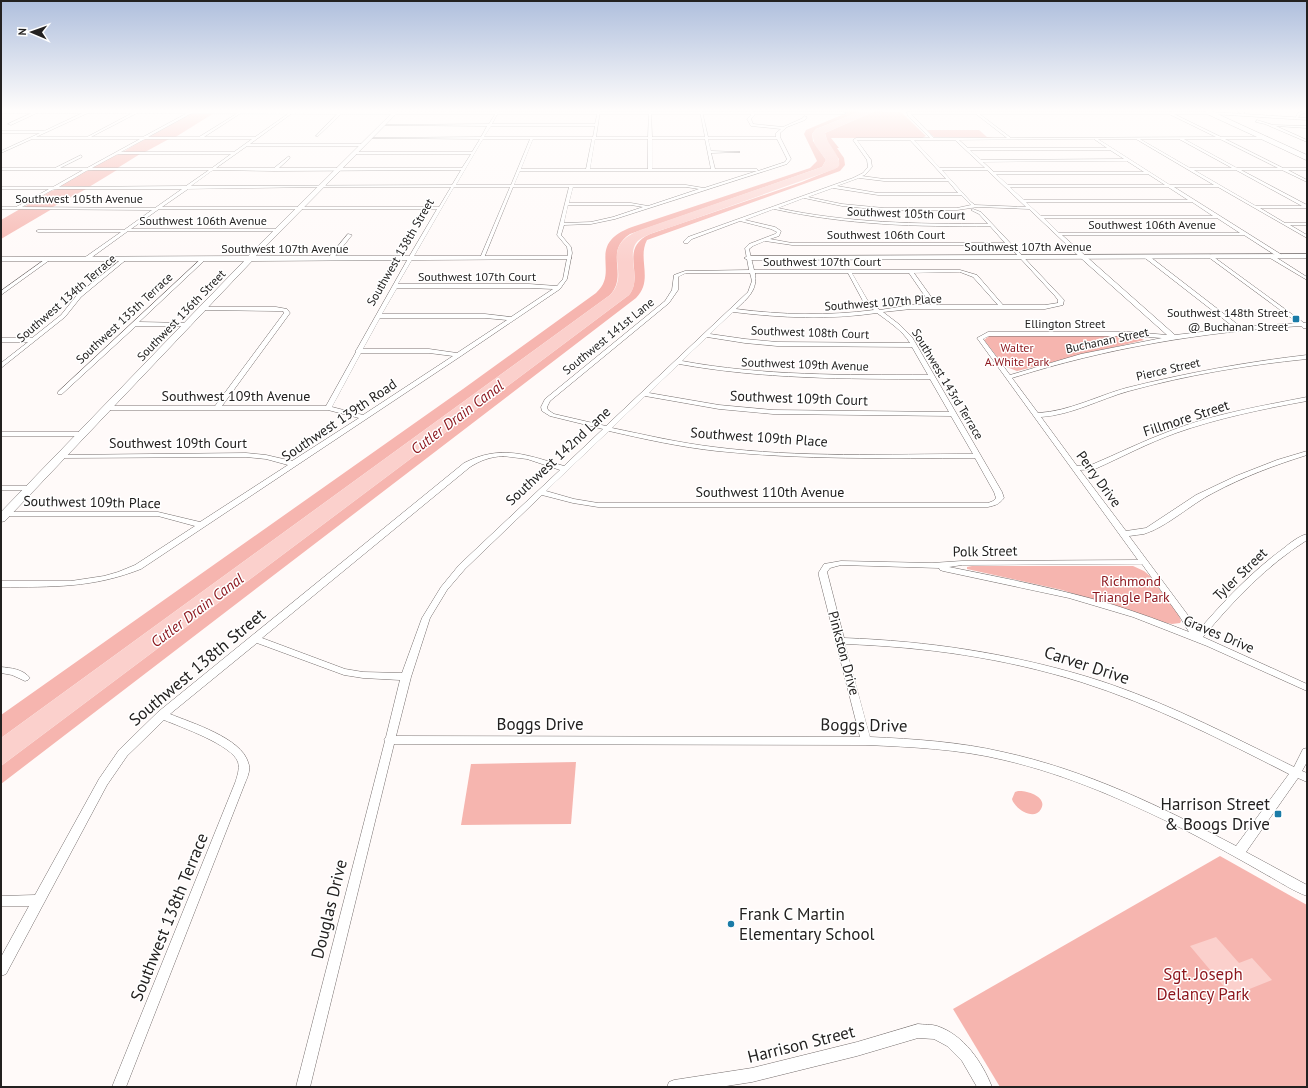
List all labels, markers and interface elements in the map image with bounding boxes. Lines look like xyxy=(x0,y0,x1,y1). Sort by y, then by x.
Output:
north arrow xyxy=(12,12,52,52)
text: N xyxy=(15,28,29,36)
street label: Southwest 105th Avenue xyxy=(15,191,143,206)
street label: Southwest 138th Street xyxy=(363,196,437,308)
street label: Southwest 105th Court xyxy=(847,203,965,223)
street label: Southwest 106th Avenue xyxy=(139,213,267,228)
street label: Southwest 106th Avenue xyxy=(1088,217,1216,232)
street label: Southwest 106th Court xyxy=(827,227,945,242)
street label: Southwest 107th Avenue xyxy=(964,239,1092,254)
street label: Southwest 107th Avenue xyxy=(221,241,349,256)
street label: Southwest 134th Terrace xyxy=(13,251,119,345)
street label: Southwest 107th Court xyxy=(763,254,881,269)
street label: Southwest 136th Street xyxy=(134,266,228,364)
street label: Southwest 135th Terrace xyxy=(73,269,175,367)
street label: Southwest 107th Court xyxy=(418,269,536,284)
street label: Southwest 107th Place xyxy=(824,290,942,314)
street label: Southwest 141st Lane xyxy=(559,294,657,378)
place label: Southwest 148th Street @ Buchanan Street xyxy=(1167,305,1288,334)
marker: Southwest 148th Street @ Buchanan Street xyxy=(1291,314,1301,324)
street label: Ellington Street xyxy=(1025,316,1105,331)
street label: Southwest 108th Court xyxy=(751,322,869,342)
street label: Buchanan Street xyxy=(1064,324,1150,356)
street label: Southwest 143rd Terrace xyxy=(909,326,987,442)
park label: Walter A.White Park xyxy=(985,340,1050,369)
street label: Southwest 109th Avenue xyxy=(741,354,869,374)
street label: Pierce Street xyxy=(1135,354,1201,384)
street label: Southwest 139th Road xyxy=(278,375,400,465)
water label: Cutler Drain Canal xyxy=(407,376,507,458)
street label: Southwest 109th Avenue xyxy=(162,387,310,405)
street label: Southwest 109th Court xyxy=(730,387,869,409)
street label: Fillmore Street xyxy=(1141,396,1232,440)
street label: Southwest 142nd Lane xyxy=(502,403,614,509)
street label: Southwest 109th Place xyxy=(690,423,828,451)
street label: Southwest 109th Court xyxy=(109,434,247,452)
street label: Perry Drive xyxy=(1073,447,1125,511)
street label: Southwest 110th Avenue xyxy=(696,483,844,501)
street label: Southwest 109th Place xyxy=(23,492,161,512)
street label: Polk Street xyxy=(952,541,1018,561)
street label: Tyler Street xyxy=(1209,544,1271,604)
water label: Cutler Drain Canal xyxy=(147,569,247,651)
park label: Richmond Triangle Park xyxy=(1092,572,1170,606)
street label: Southwest 138th Street xyxy=(124,603,270,731)
street label: Pinkston Drive xyxy=(824,609,864,697)
street label: Graves Drive xyxy=(1181,611,1257,657)
street label: Carver Drive xyxy=(1041,641,1133,689)
street label: Boggs Drive xyxy=(496,713,584,735)
street label: Boggs Drive xyxy=(820,713,908,737)
place label: Harrison Street & Boogs Drive xyxy=(1161,793,1270,835)
marker: Harrison Street & Boogs Drive xyxy=(1273,809,1283,819)
street label: Southwest 138th Terrace xyxy=(125,830,213,1004)
street label: Douglas Drive xyxy=(306,857,352,961)
place label: Frank C Martin Elementary School xyxy=(739,903,874,945)
marker: Frank C Martin Elementary School xyxy=(726,919,736,929)
park label: Sgt. Joseph Delancy Park xyxy=(1156,963,1250,1005)
street label: Harrison Street xyxy=(745,1020,857,1068)

